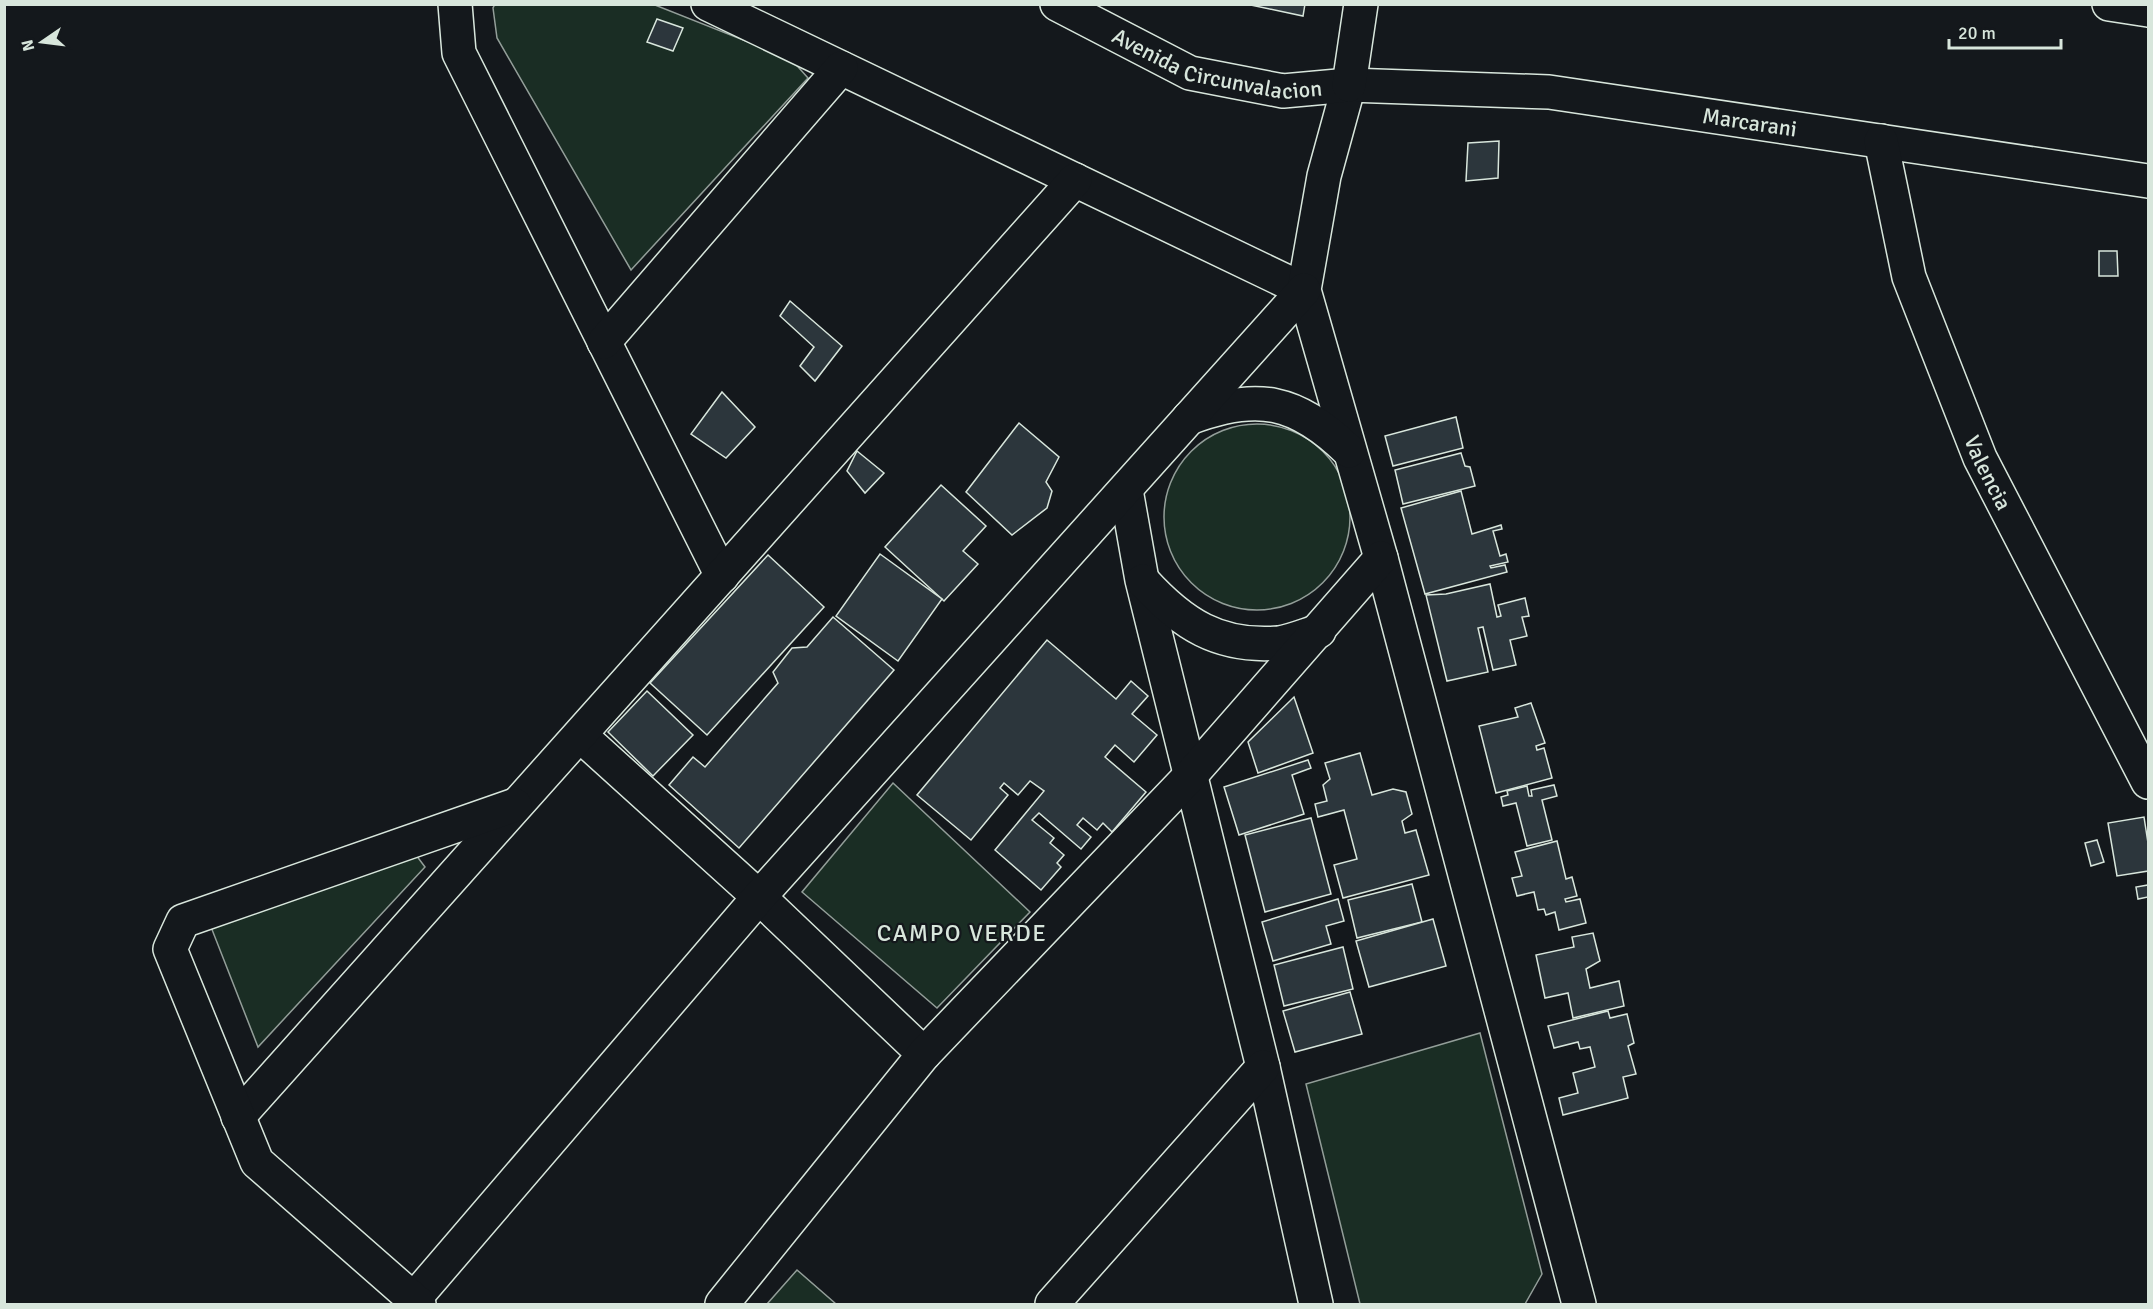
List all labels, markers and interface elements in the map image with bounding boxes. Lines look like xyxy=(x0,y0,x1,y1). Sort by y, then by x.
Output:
north arrow xyxy=(12,12,72,72)
scale bar xyxy=(1949,12,2062,50)
street label: Avenida Circunvalacion xyxy=(1108,22,1323,105)
text: 20 m xyxy=(1958,22,1996,44)
text: N xyxy=(17,38,39,53)
street label: Marcarani xyxy=(1701,102,1799,143)
street label: Valencia xyxy=(1958,432,2018,515)
district label: CAMPO VERDE xyxy=(877,918,1047,948)

